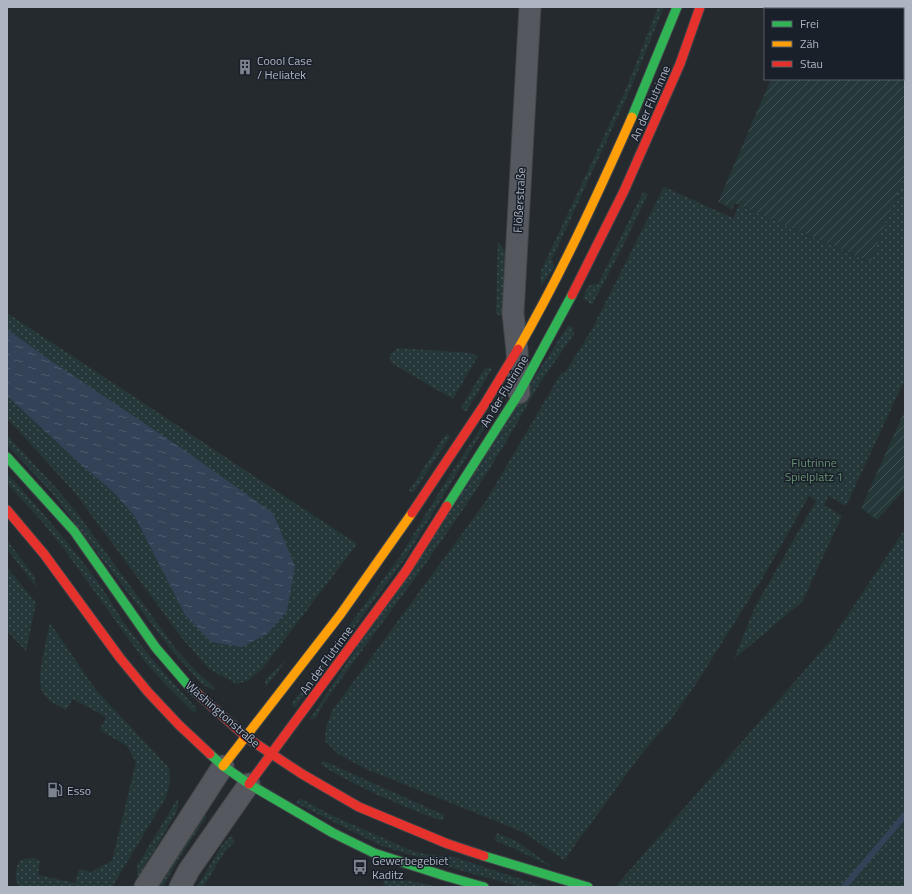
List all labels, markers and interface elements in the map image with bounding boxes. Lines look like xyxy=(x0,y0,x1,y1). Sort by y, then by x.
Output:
legend xyxy=(764,8,904,80)
text: Frei xyxy=(800,14,819,33)
text: Zäh xyxy=(800,34,819,53)
place label: Coool Case / Heliatek xyxy=(257,51,312,84)
text: Stau xyxy=(800,54,823,73)
building icon: Coool Case / Heliatek xyxy=(236,58,254,76)
street label: An der Flutrinne xyxy=(625,62,675,144)
street label: Flößerstraße xyxy=(508,167,530,233)
street label: An der Flutrinne xyxy=(475,351,533,431)
park label: Flutrinne Spielplatz 1 xyxy=(785,453,843,486)
street label: An der Flutrinne xyxy=(295,622,357,698)
street label: Washingtonstraße xyxy=(181,676,265,752)
fuel station icon: Esso xyxy=(46,781,64,799)
place label: Esso xyxy=(67,781,91,800)
place label: Gewerbegebiet Kaditz xyxy=(372,851,449,884)
bus stop icon: Gewerbegebiet Kaditz xyxy=(351,858,369,876)

